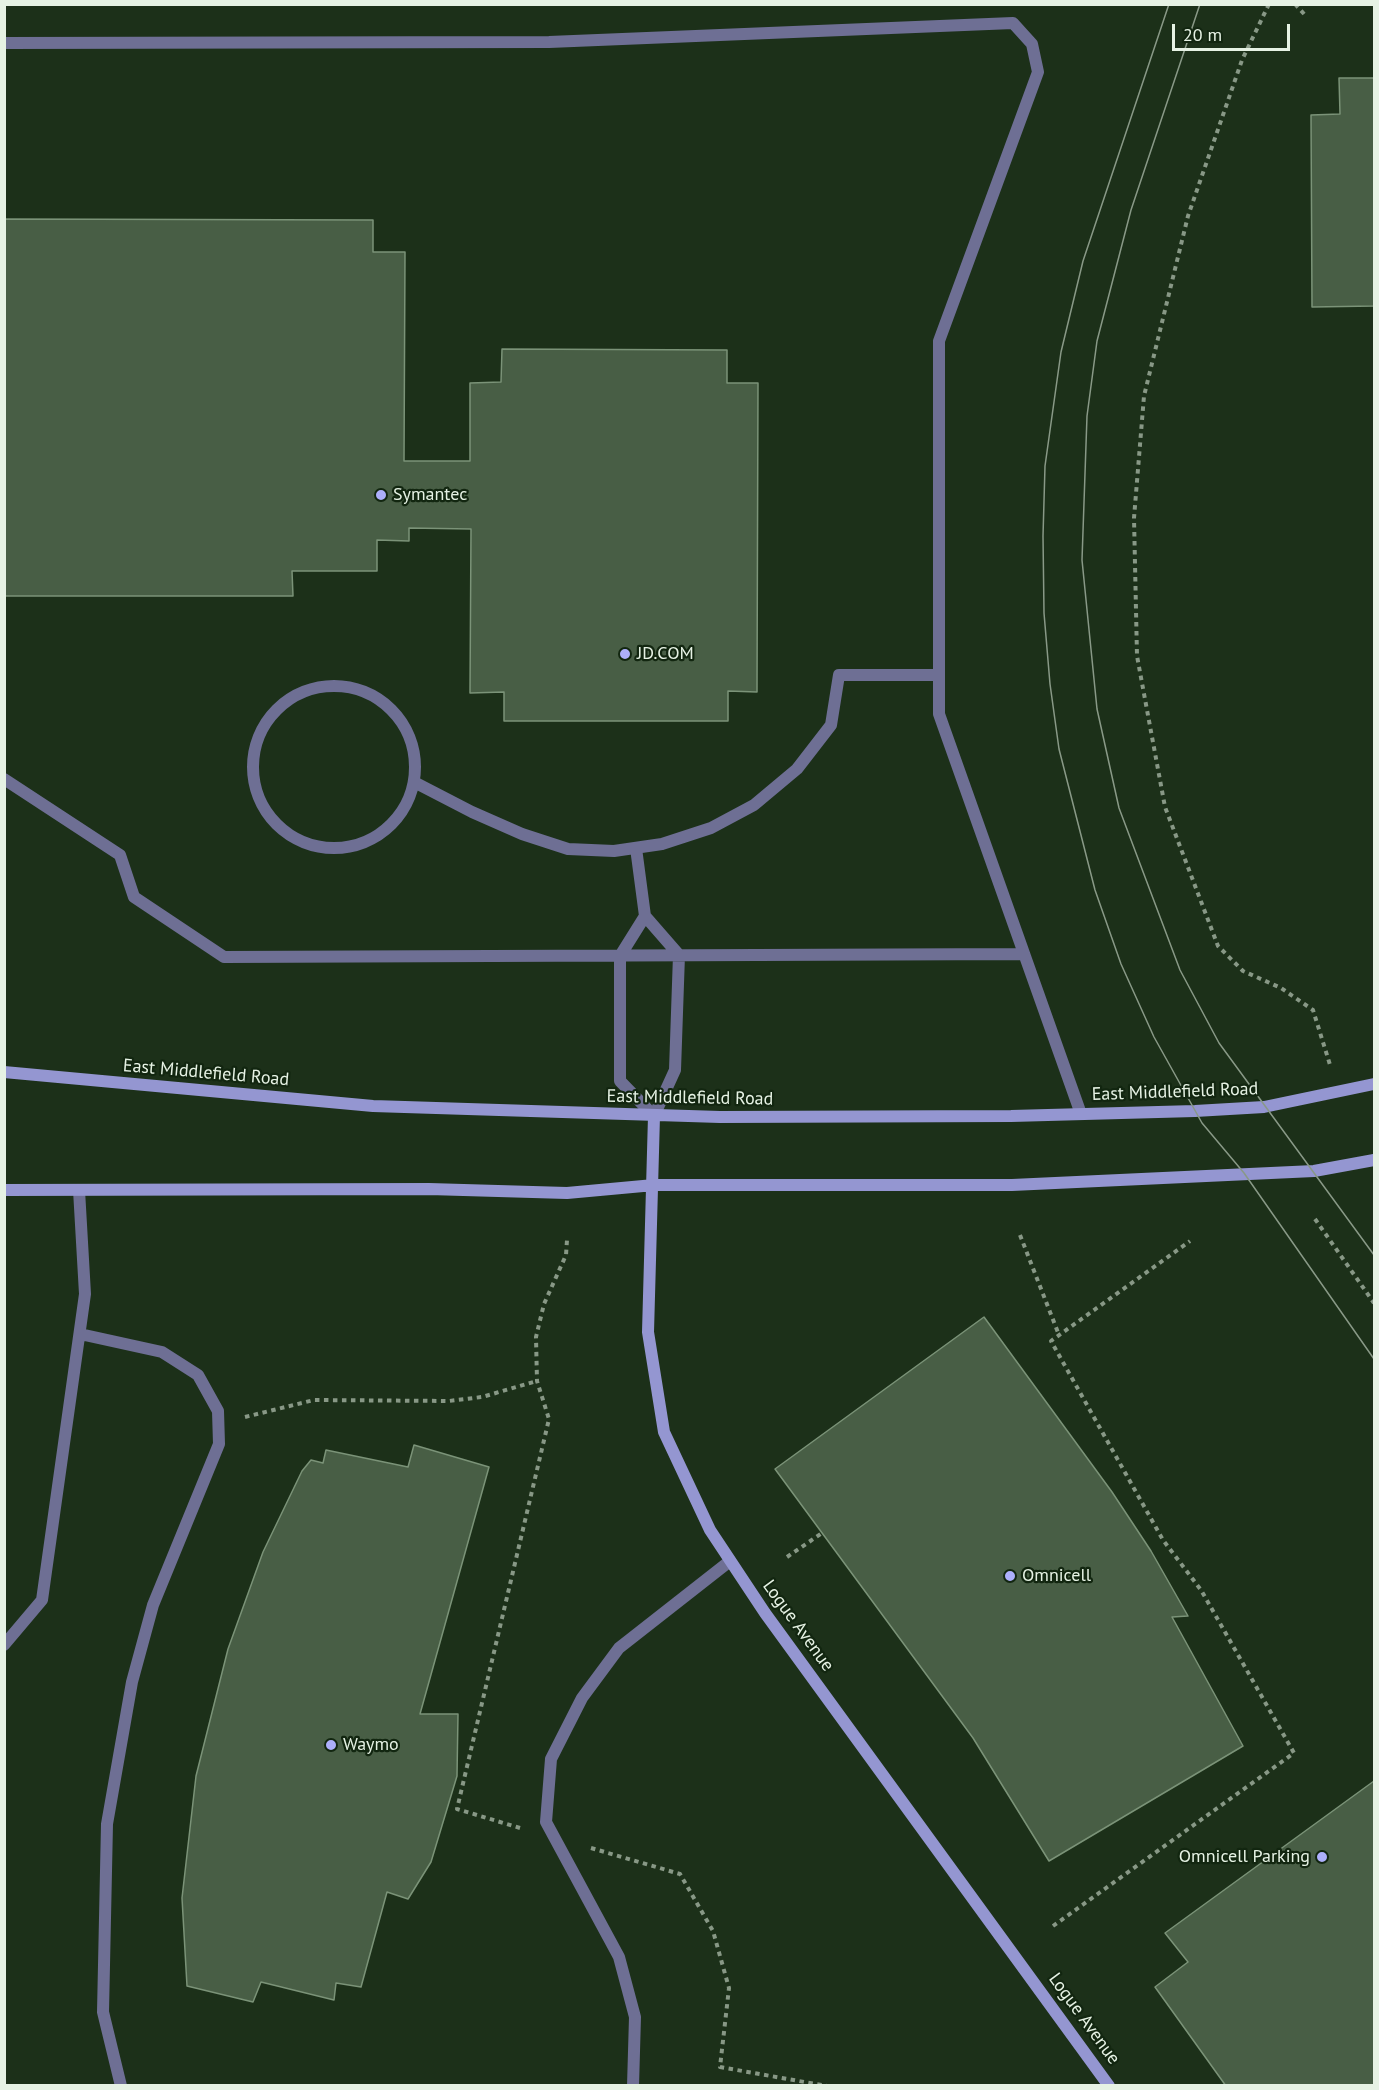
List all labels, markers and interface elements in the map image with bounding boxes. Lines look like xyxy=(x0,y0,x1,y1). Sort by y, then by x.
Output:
scale bar xyxy=(1175,12,1294,50)
text: 20 m xyxy=(1183,23,1222,46)
place label: Symantec xyxy=(393,484,467,506)
marker: Symantec xyxy=(374,488,388,502)
place label: JD.COM xyxy=(637,643,694,665)
marker: JD.COM xyxy=(618,647,632,661)
street label: East Middlefield Road xyxy=(122,1055,290,1091)
street label: East Middlefield Road xyxy=(1091,1078,1259,1106)
street label: East Middlefield Road xyxy=(607,1086,773,1110)
place label: Omnicell xyxy=(1022,1565,1091,1587)
marker: Omnicell xyxy=(1003,1569,1017,1583)
street label: Logue Avenue xyxy=(758,1576,838,1676)
place label: Waymo xyxy=(343,1734,399,1756)
marker: Waymo xyxy=(324,1738,338,1752)
place label: Omnicell Parking xyxy=(1179,1846,1310,1868)
marker: Omnicell Parking xyxy=(1315,1850,1329,1864)
street label: Logue Avenue xyxy=(1044,1969,1124,2069)

